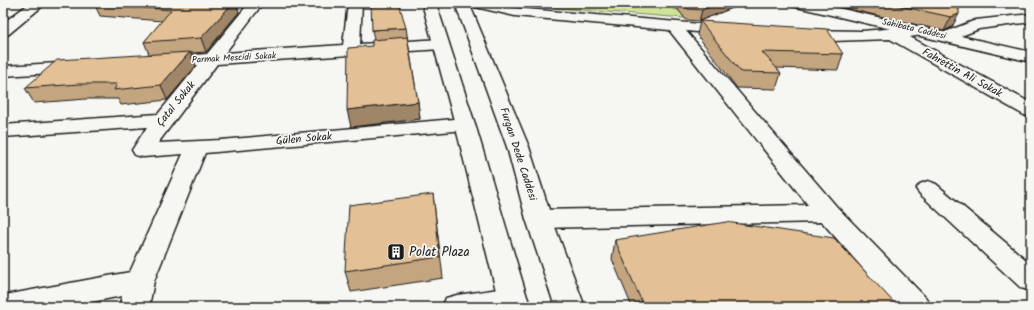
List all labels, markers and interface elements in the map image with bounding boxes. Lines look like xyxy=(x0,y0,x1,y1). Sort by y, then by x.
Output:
street label: Sahibata Caddesi xyxy=(881,14,948,44)
street label: Fahrettin Ali Sokak xyxy=(918,43,1006,103)
street label: Parmak Mescidi Sokak xyxy=(192,48,277,68)
street label: Çatal Sokak xyxy=(152,76,201,131)
street label: Furgan Dede Caddesi xyxy=(494,105,542,203)
street label: Gülen Sokak xyxy=(275,128,334,150)
building icon: Polat Plaza xyxy=(386,242,406,262)
place label: Polat Plaza xyxy=(409,242,470,263)

